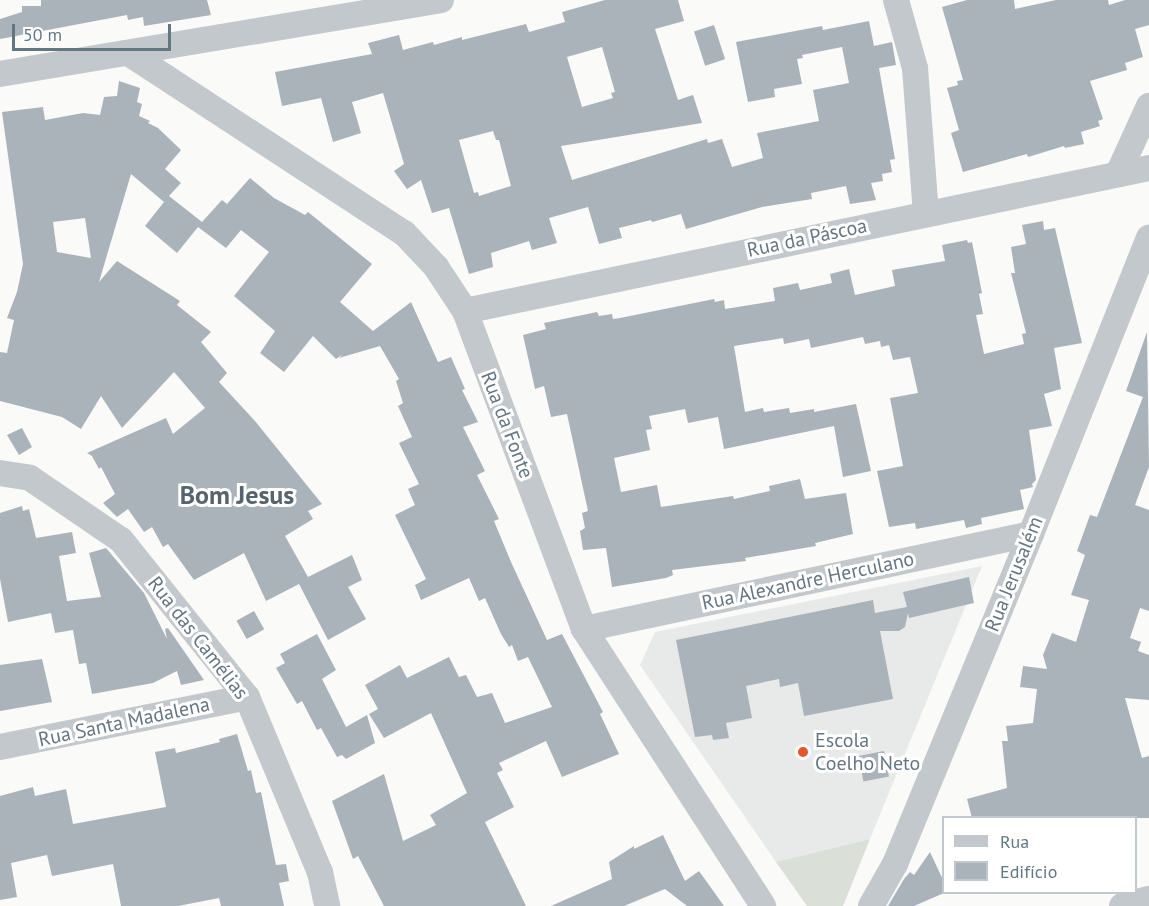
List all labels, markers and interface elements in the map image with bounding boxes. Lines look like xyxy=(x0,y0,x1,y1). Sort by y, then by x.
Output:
scale bar xyxy=(15,12,174,50)
text: 50 m xyxy=(23,23,62,46)
street label: Rua da Páscoa xyxy=(745,214,869,262)
street label: Rua da Fonte xyxy=(476,368,538,482)
district label: Bom Jesus xyxy=(180,479,294,511)
street label: Rua Jerusalém xyxy=(980,513,1048,635)
street label: Rua Alexandre Herculano xyxy=(699,547,917,615)
street label: Rua das Camélias xyxy=(143,572,253,704)
street label: Rua Santa Madalena xyxy=(36,692,212,752)
place label: Escola Coelho Neto xyxy=(815,728,920,775)
marker: Escola Coelho Neto xyxy=(796,745,810,759)
legend xyxy=(942,816,1137,894)
text: Rua xyxy=(1000,830,1029,853)
text: Edifício xyxy=(1000,860,1057,883)

